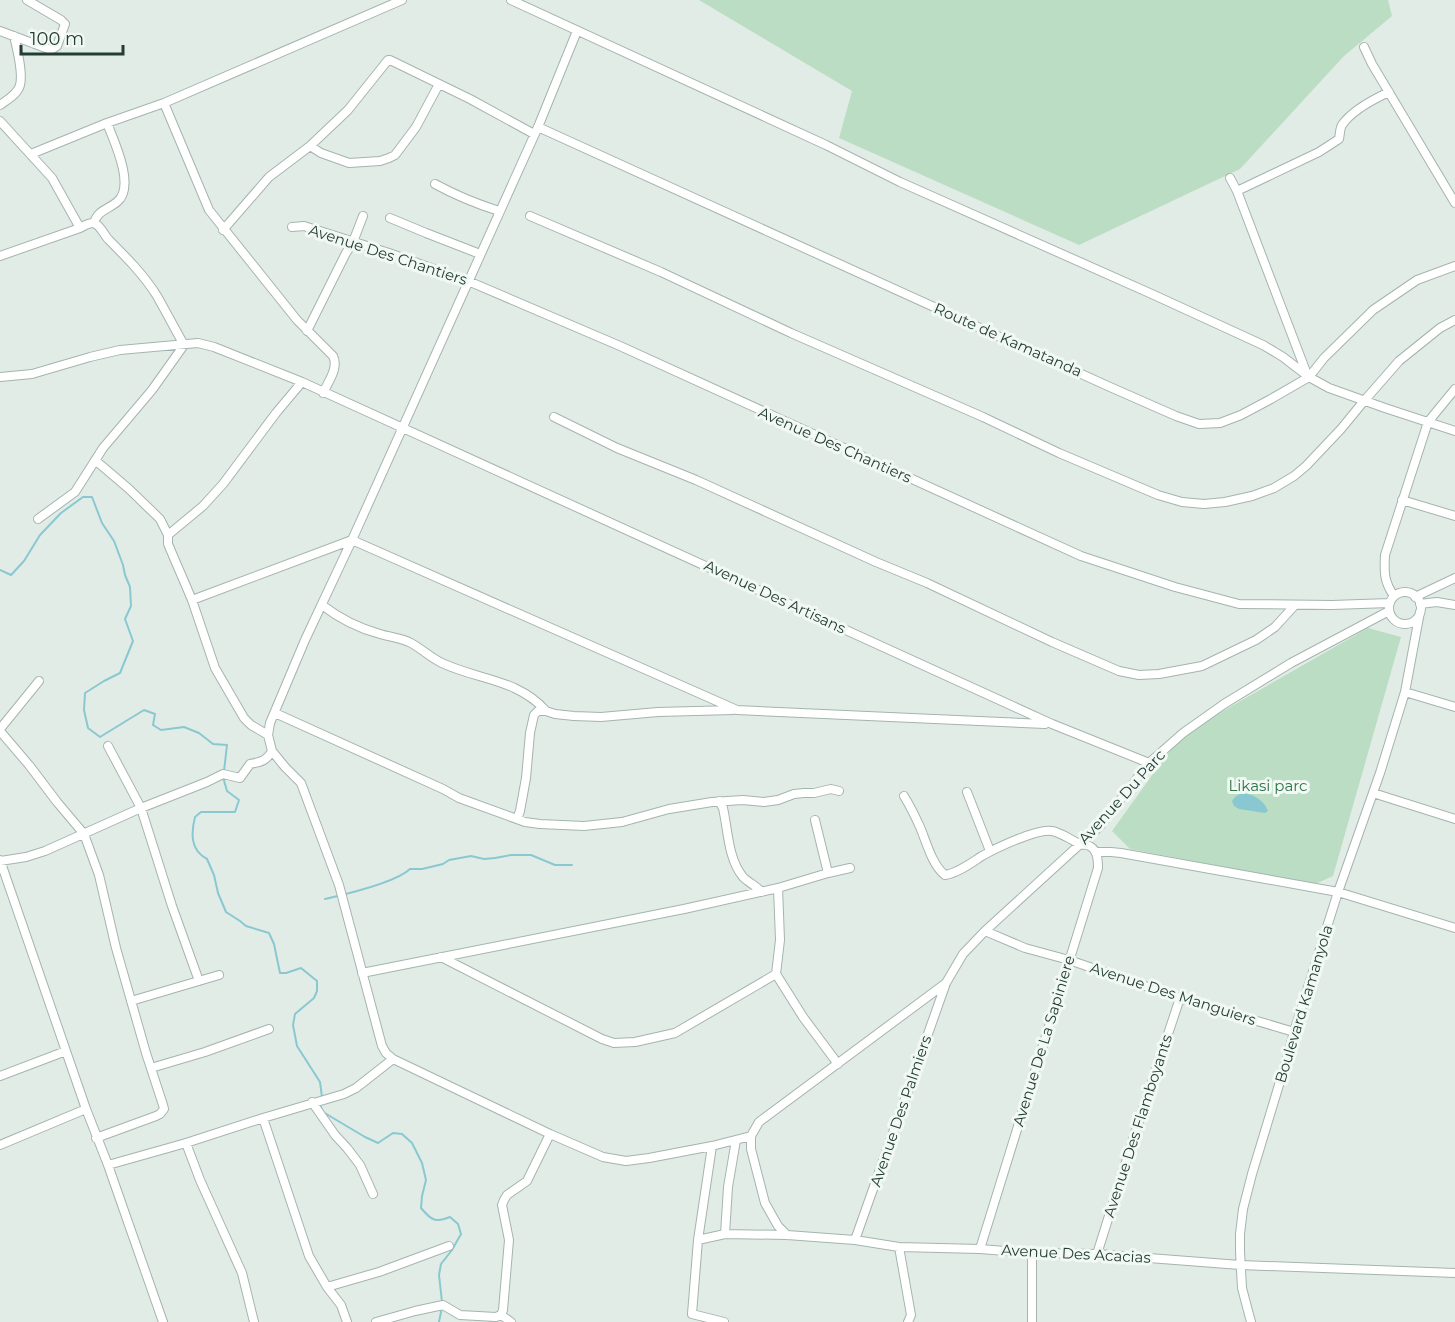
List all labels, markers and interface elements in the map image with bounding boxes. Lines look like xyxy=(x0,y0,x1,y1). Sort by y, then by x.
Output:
scale bar xyxy=(21,18,123,56)
text: 100 m xyxy=(30,28,84,50)
street label: Avenue Des Chantiers xyxy=(307,220,470,289)
street label: Route de Kamatanda xyxy=(931,298,1085,381)
street label: Avenue Des Chantiers xyxy=(756,402,915,487)
street label: Avenue Des Artisans xyxy=(701,555,849,638)
street label: Avenue Du Parc xyxy=(1074,745,1169,848)
park label: Likasi parc xyxy=(1228,776,1308,795)
street label: Boulevard Kamanyola xyxy=(1270,922,1337,1085)
street label: Avenue De La Sapiniere xyxy=(1008,953,1079,1129)
street label: Avenue Des Manguiers xyxy=(1088,958,1259,1029)
street label: Avenue Des Flamboyants xyxy=(1099,1032,1176,1220)
street label: Avenue Des Palmiers xyxy=(866,1033,935,1189)
street label: Avenue Des Acacias xyxy=(1001,1240,1151,1267)

